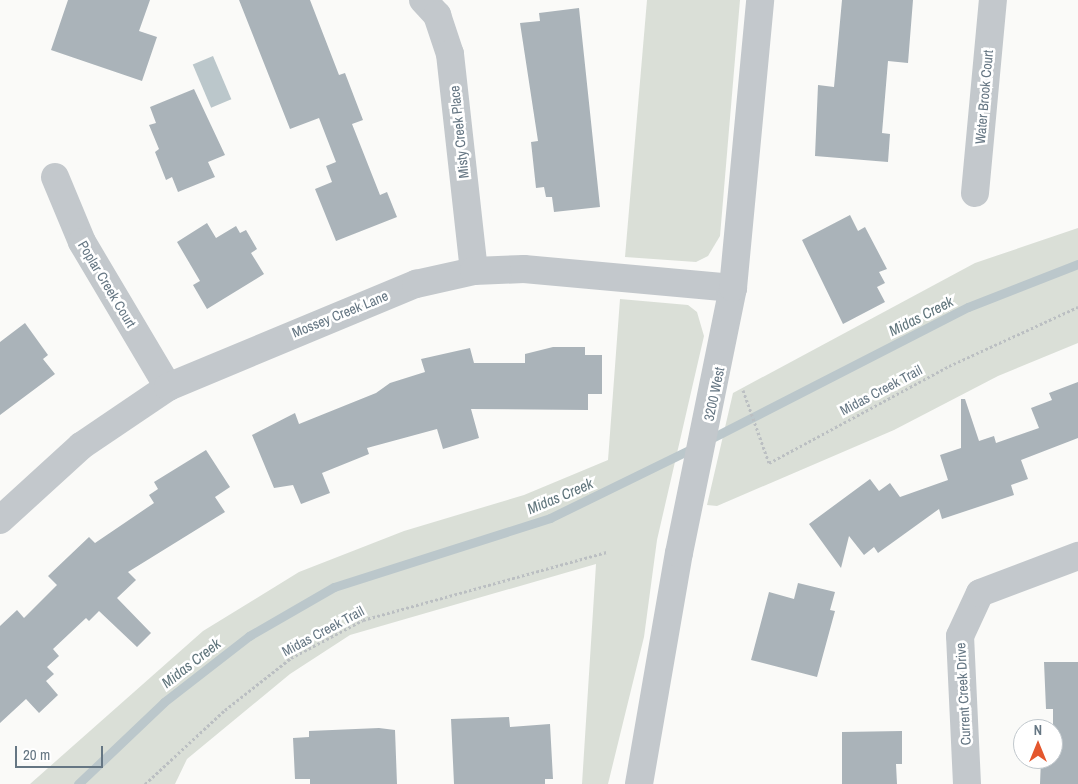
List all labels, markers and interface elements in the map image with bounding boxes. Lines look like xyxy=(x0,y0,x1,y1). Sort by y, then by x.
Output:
street label: Water Brook Court xyxy=(972,49,996,145)
street label: Misty Creek Place xyxy=(446,85,472,179)
street label: Poplar Creek Court xyxy=(74,238,140,330)
street label: Mossey Creek Lane xyxy=(290,287,390,341)
water label: Midas Creek xyxy=(886,292,956,340)
street label: Midas Creek Trail xyxy=(837,361,925,419)
street label: 3200 West xyxy=(700,366,728,422)
water label: Midas Creek xyxy=(524,474,596,518)
street label: Midas Creek Trail xyxy=(279,602,367,660)
water label: Midas Creek xyxy=(158,634,224,692)
street label: Current Creek Drive xyxy=(952,642,974,746)
north arrow xyxy=(1013,719,1063,769)
text: N xyxy=(1034,721,1042,739)
scale bar xyxy=(18,736,105,768)
text: 20 m xyxy=(23,744,50,765)

